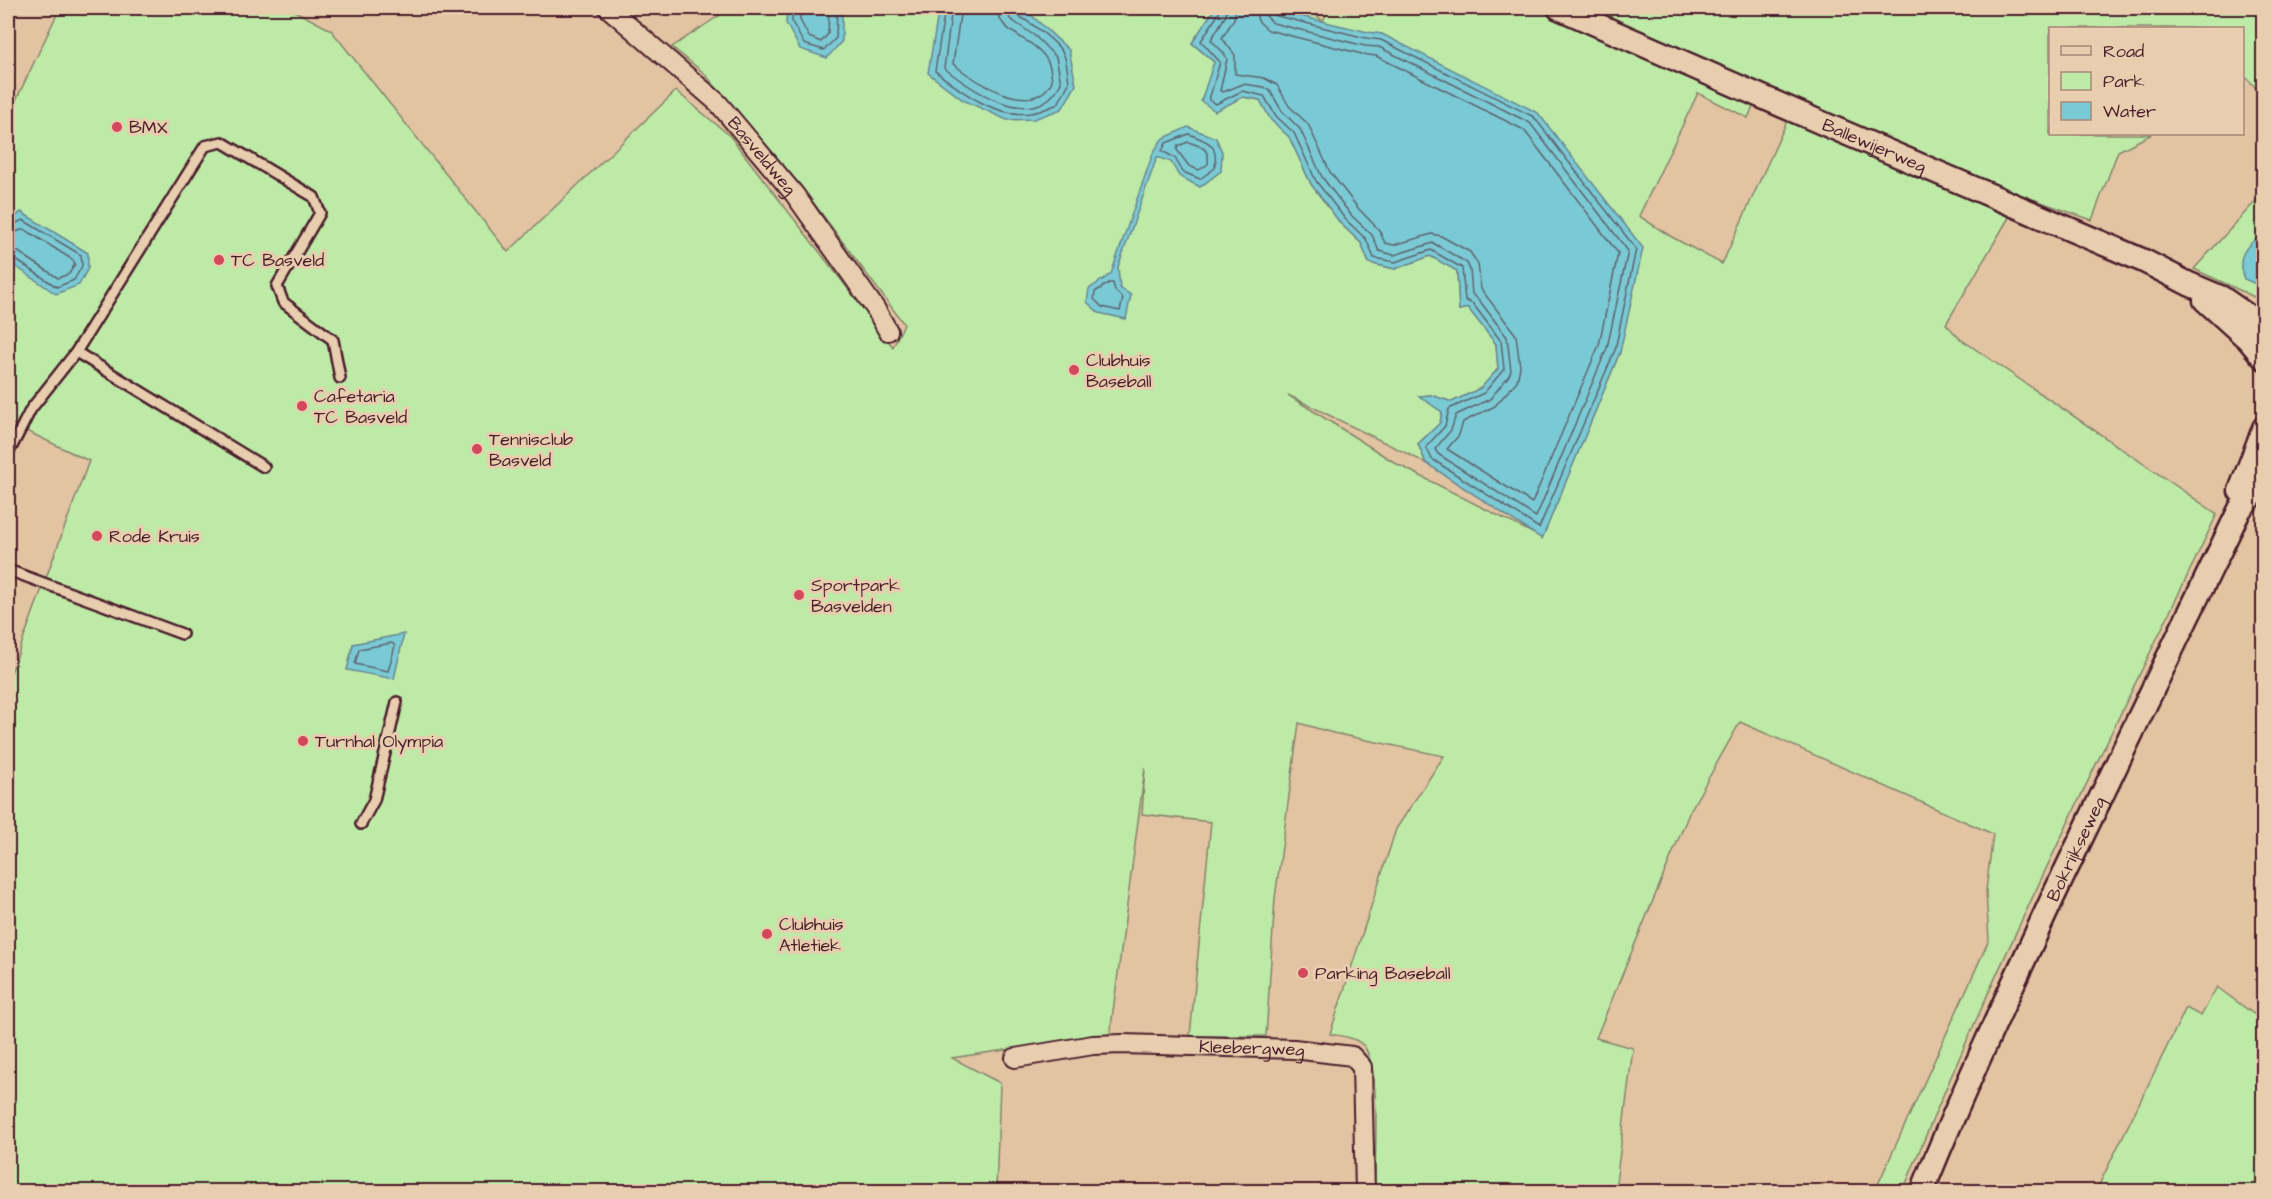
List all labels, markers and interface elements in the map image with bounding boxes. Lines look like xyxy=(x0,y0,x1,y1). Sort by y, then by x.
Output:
legend xyxy=(2049,27,2244,135)
text: Road xyxy=(2103,39,2144,64)
text: Park xyxy=(2103,69,2145,94)
text: Water xyxy=(2103,99,2156,124)
street label: Basveldweg xyxy=(722,111,802,201)
street label: Ballewijerweg xyxy=(1818,112,1930,180)
place label: BMX xyxy=(129,115,168,140)
marker: BMX xyxy=(110,120,124,134)
place label: TC Basveld xyxy=(231,248,324,273)
marker: TC Basveld xyxy=(212,253,226,267)
place label: Clubhuis Baseball xyxy=(1086,348,1152,394)
marker: Clubhuis Baseball xyxy=(1067,363,1081,377)
place label: Cafetaria TC Basveld xyxy=(314,384,407,430)
marker: Cafetaria TC Basveld xyxy=(295,399,309,413)
place label: Tennisclub Basveld xyxy=(489,427,573,473)
marker: Tennisclub Basveld xyxy=(470,442,484,456)
place label: Rode Kruis xyxy=(109,524,200,549)
marker: Rode Kruis xyxy=(90,529,104,543)
place label: Sportpark Basvelden xyxy=(811,573,900,619)
marker: Sportpark Basvelden xyxy=(792,588,806,602)
place label: Turnhal Olympia xyxy=(315,729,443,755)
marker: Turnhal Olympia xyxy=(296,734,310,748)
street label: Bokrijkseweg xyxy=(2040,792,2113,906)
place label: Clubhuis Atletiek xyxy=(779,912,844,958)
marker: Clubhuis Atletiek xyxy=(760,927,774,941)
place label: Parking Baseball xyxy=(1315,961,1451,987)
marker: Parking Baseball xyxy=(1296,966,1310,980)
street label: Kleebergweg xyxy=(1199,1034,1306,1064)

